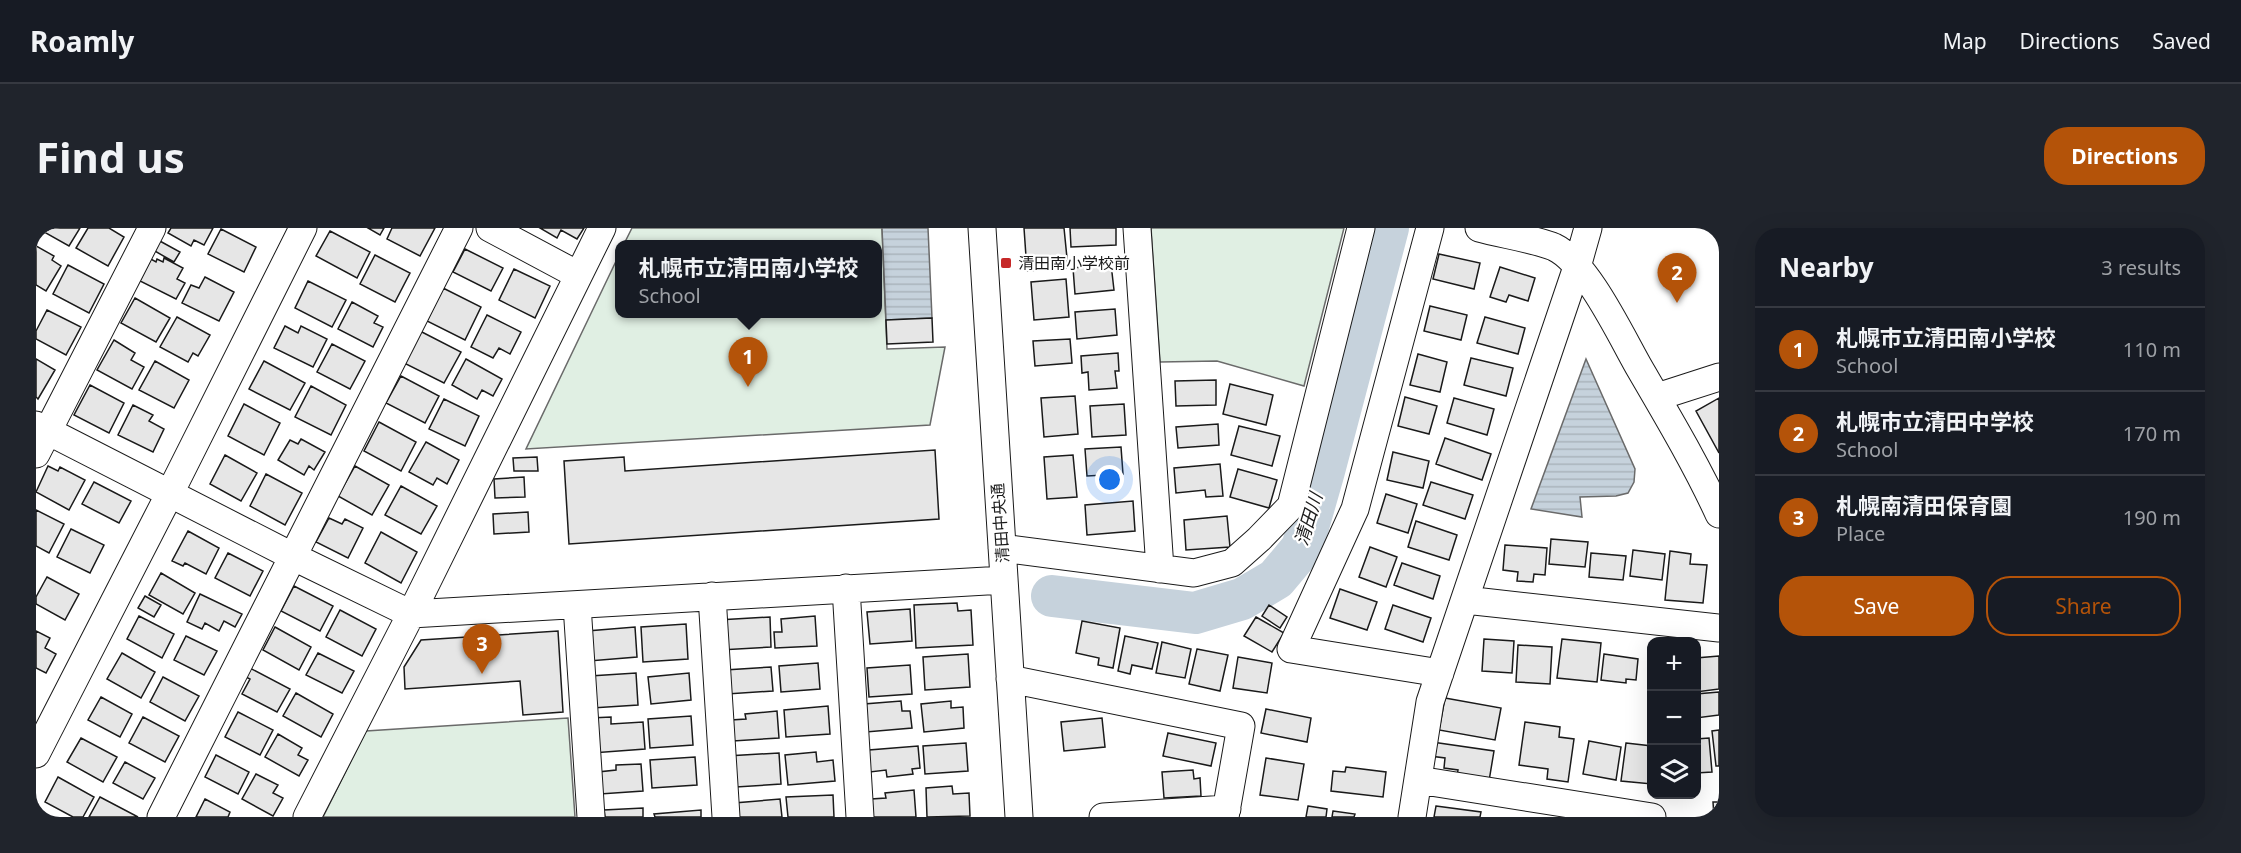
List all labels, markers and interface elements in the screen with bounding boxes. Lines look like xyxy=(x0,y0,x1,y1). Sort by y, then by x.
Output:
text: Roamly xyxy=(30,22,134,60)
text: Map xyxy=(1943,27,1987,55)
text: Directions xyxy=(2020,27,2119,55)
text: Saved xyxy=(2152,27,2211,55)
button: Directions xyxy=(2044,127,2205,185)
text: Find us xyxy=(36,128,185,185)
popup xyxy=(615,240,882,318)
text: Nearby xyxy=(1779,249,1874,285)
text: 札幌市立清田南小学校 xyxy=(638,252,859,282)
place label: 清田南小学校前 xyxy=(1018,252,1130,274)
pin: 2 xyxy=(1658,254,1696,303)
text: 3 results xyxy=(2101,254,2181,281)
marker: 清田南小学校前 xyxy=(999,256,1013,270)
text: School xyxy=(638,282,701,309)
text: 札幌市立清田南小学校 xyxy=(1836,322,2056,352)
text: 1 xyxy=(1793,336,1804,363)
text: 110 m xyxy=(2123,336,2181,363)
pin: 1 xyxy=(728,338,768,387)
text: School xyxy=(1836,352,1898,379)
text: 札幌市立清田中学校 xyxy=(1836,406,2034,436)
text: 2 xyxy=(1793,420,1804,447)
text: 170 m xyxy=(2123,420,2181,447)
text: School xyxy=(1836,436,1898,463)
your location xyxy=(1095,465,1124,494)
street label: 清田中央通 xyxy=(986,482,1014,564)
water label: 清田川 xyxy=(1289,488,1328,548)
text: 札幌南清田保育園 xyxy=(1836,490,2012,520)
text: 3 xyxy=(1793,504,1804,531)
text: 190 m xyxy=(2123,504,2181,531)
text: Place xyxy=(1836,520,1885,547)
button: Save xyxy=(1779,576,1974,636)
button: Share xyxy=(1986,576,2181,636)
pin: 3 xyxy=(462,624,502,674)
map controls xyxy=(1647,637,1701,799)
button: + xyxy=(1647,637,1701,691)
button: − xyxy=(1647,691,1701,745)
button: layers xyxy=(1647,745,1701,799)

